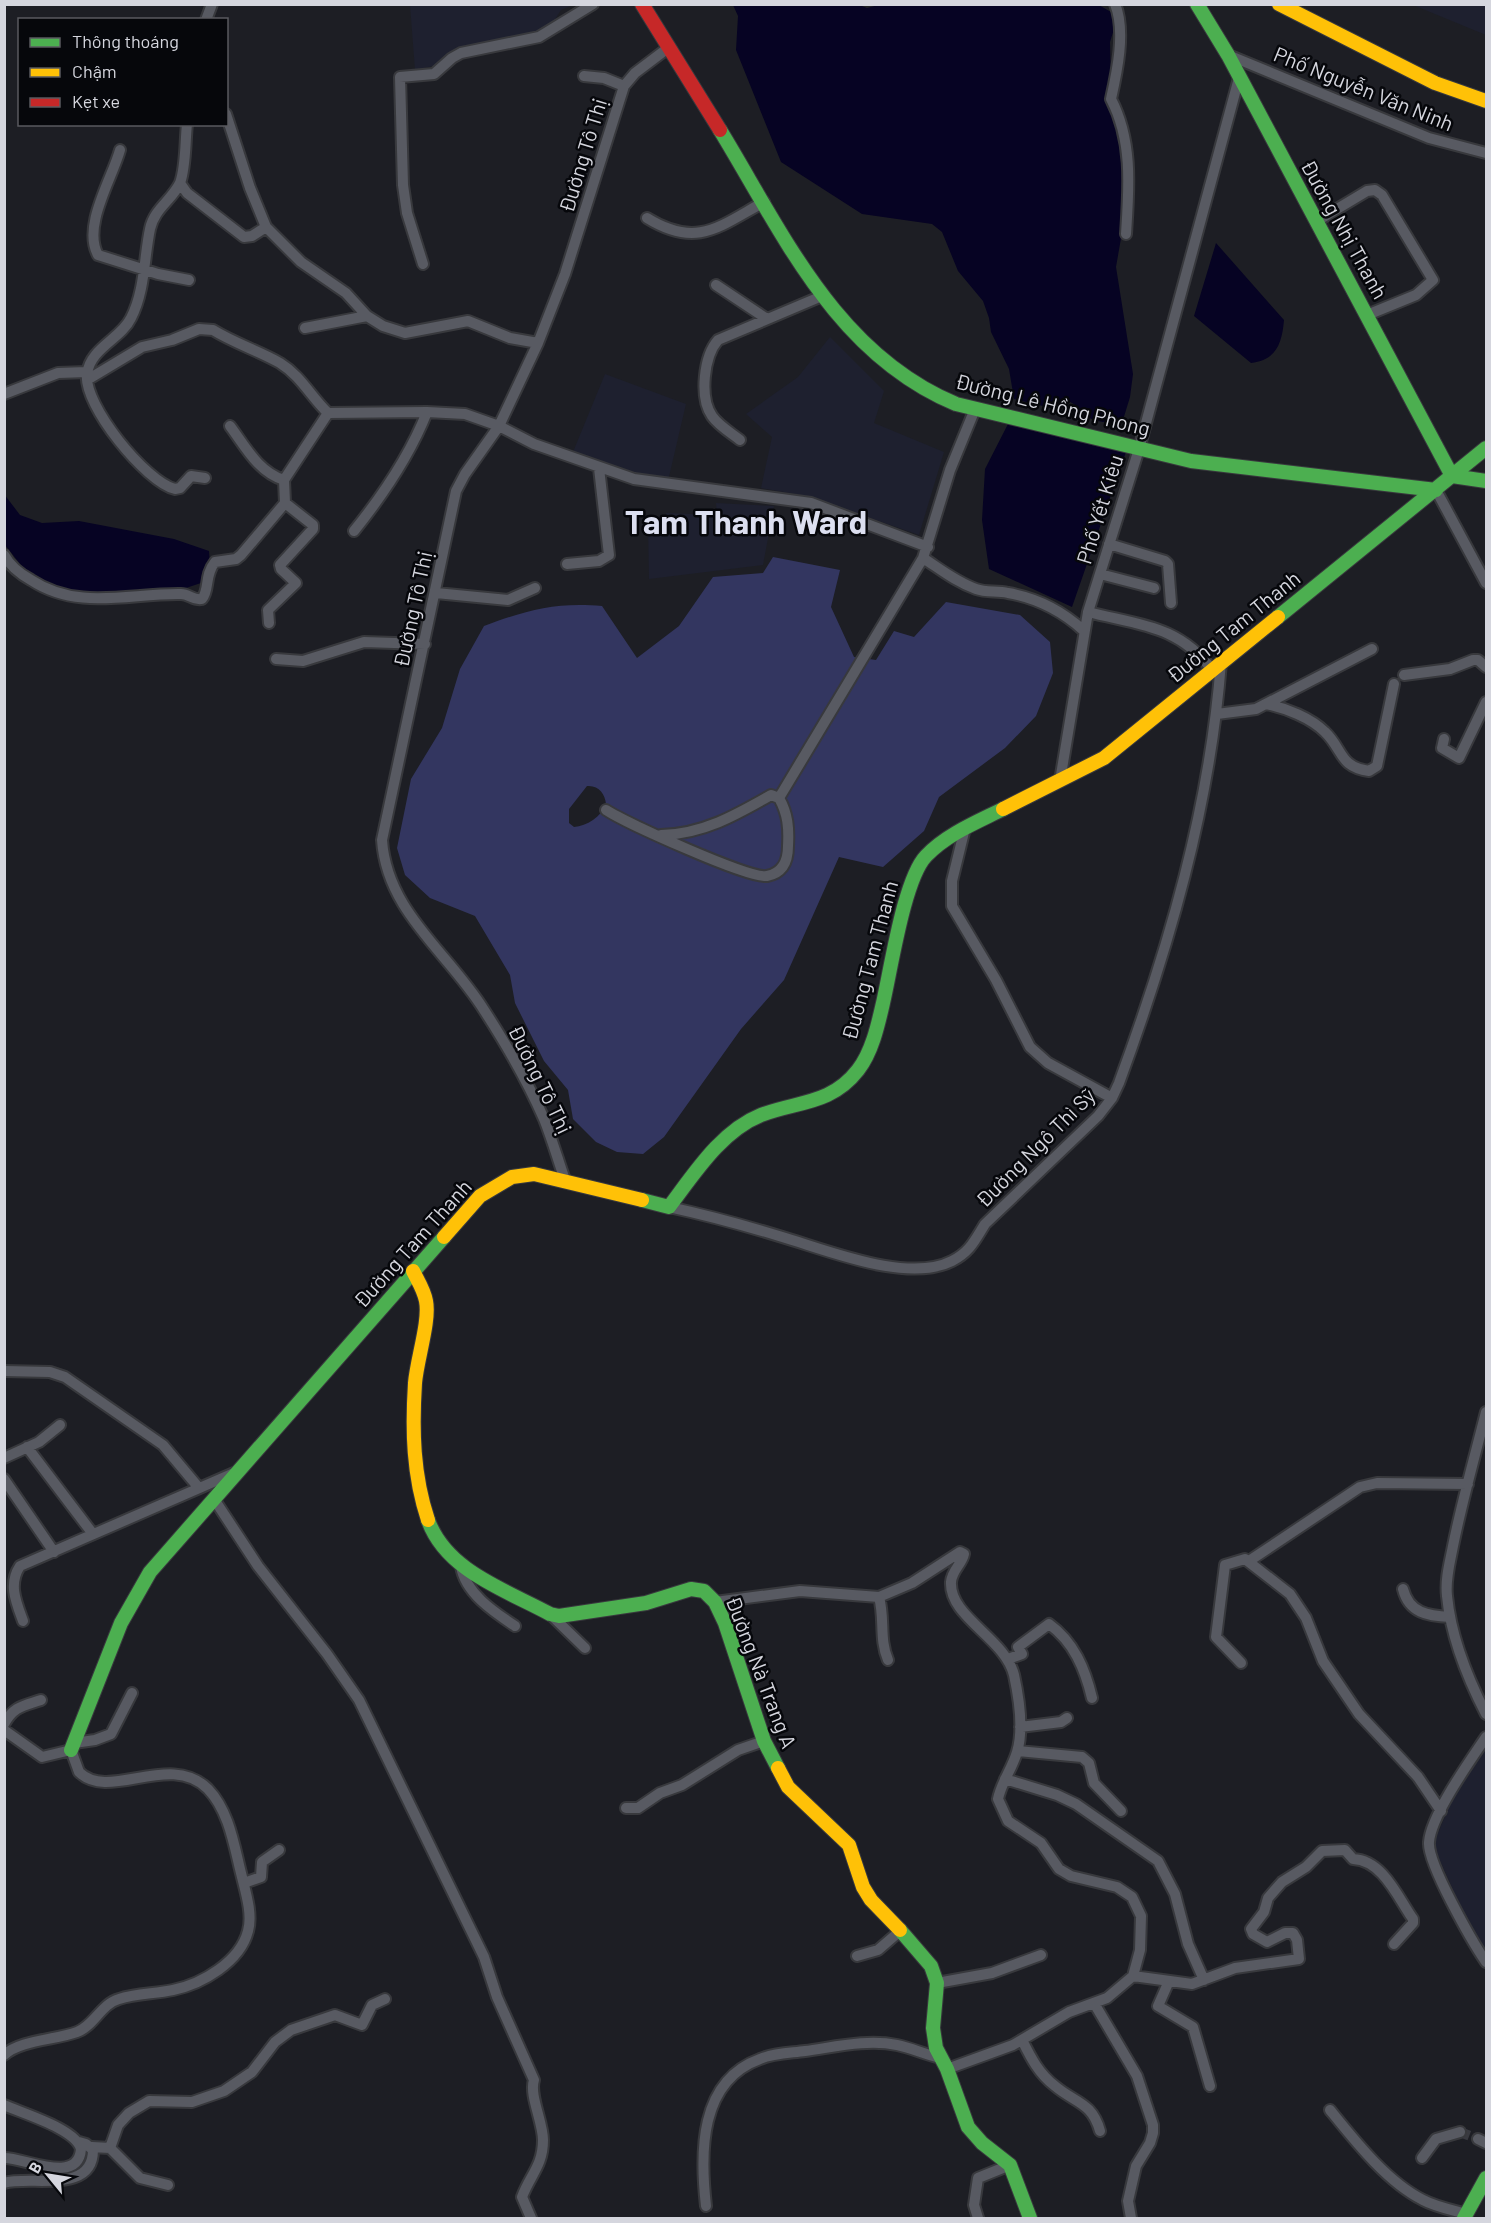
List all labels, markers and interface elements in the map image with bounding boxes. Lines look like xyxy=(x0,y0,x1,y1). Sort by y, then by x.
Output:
legend xyxy=(18,18,228,126)
text: Thông thoáng xyxy=(72,30,179,52)
street label: Phố Nguyễn Văn Ninh xyxy=(1271,41,1457,135)
text: Chậm xyxy=(72,60,117,82)
text: Kẹt xe xyxy=(72,90,120,112)
street label: Đường Tô Thị xyxy=(553,95,611,215)
street label: Đường Nhị Thanh xyxy=(1296,155,1394,303)
street label: Đường Lê Hồng Phong xyxy=(953,368,1153,440)
street label: Phố Yết Kiêu xyxy=(1070,451,1128,567)
district label: Tam Thanh Ward xyxy=(625,501,867,541)
street label: Đường Tô Thị xyxy=(388,549,436,669)
street label: Đường Tam Thanh xyxy=(1161,565,1305,687)
street label: Đường Tam Thanh xyxy=(836,878,902,1042)
street label: Đường Tô Thị xyxy=(504,1021,578,1137)
street label: Đường Ngô Thì Sỹ xyxy=(970,1082,1100,1212)
street label: Đường Tam Thanh xyxy=(348,1174,476,1312)
street label: Đường Nà Trang A xyxy=(721,1592,803,1752)
north arrow xyxy=(18,2145,78,2205)
text: B xyxy=(24,2158,45,2176)

